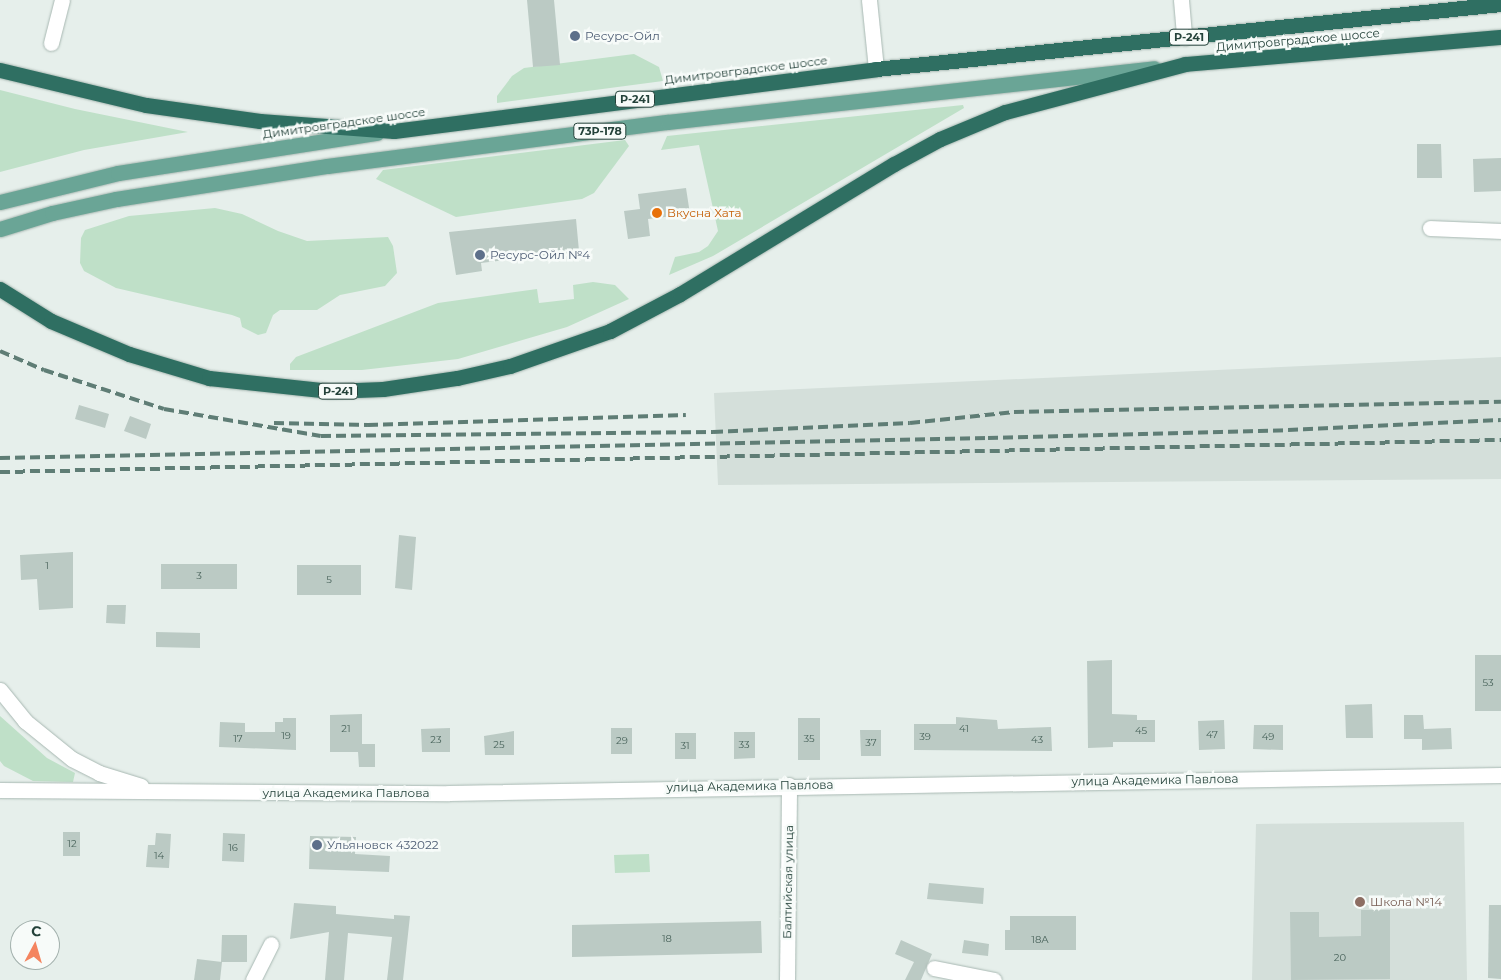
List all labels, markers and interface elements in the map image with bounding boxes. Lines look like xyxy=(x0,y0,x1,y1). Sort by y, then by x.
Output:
street label: Димитровградское шоссе xyxy=(1216,26,1380,54)
road number: Р-241 xyxy=(1169,28,1209,46)
place label: Ресурс-Ойл xyxy=(585,29,660,43)
marker: Ресурс-Ойл xyxy=(569,30,581,42)
street label: Димитровградское шоссе xyxy=(664,53,828,87)
road number: Р-241 xyxy=(615,90,655,108)
street label: Димитровградское шоссе xyxy=(262,104,426,142)
road number: 73Р-178 xyxy=(572,122,628,140)
place label: Вкусна Хата xyxy=(667,206,742,220)
marker: Вкусна Хата xyxy=(651,207,663,219)
place label: Ресурс-Ойл №4 xyxy=(490,248,590,262)
marker: Ресурс-Ойл №4 xyxy=(474,249,486,261)
road number: Р-241 xyxy=(318,382,358,400)
house number: 1 xyxy=(45,560,49,572)
house number: 3 xyxy=(196,570,202,582)
house number: 5 xyxy=(326,574,332,586)
house number: 53 xyxy=(1482,677,1494,689)
house number: 21 xyxy=(341,723,351,735)
house number: 41 xyxy=(959,723,969,735)
house number: 45 xyxy=(1135,725,1147,737)
house number: 47 xyxy=(1206,729,1218,741)
house number: 19 xyxy=(281,730,291,742)
house number: 39 xyxy=(919,731,931,743)
house number: 49 xyxy=(1262,731,1274,743)
house number: 17 xyxy=(233,733,243,745)
house number: 35 xyxy=(803,733,815,745)
house number: 23 xyxy=(430,734,442,746)
house number: 43 xyxy=(1031,734,1043,746)
house number: 29 xyxy=(616,735,628,747)
house number: 37 xyxy=(865,737,877,749)
house number: 25 xyxy=(493,739,505,751)
house number: 33 xyxy=(738,739,750,751)
house number: 31 xyxy=(680,740,690,752)
street label: улица Академика Павлова xyxy=(1071,771,1239,789)
street label: улица Академика Павлова xyxy=(666,777,834,795)
street label: улица Академика Павлова xyxy=(262,786,430,800)
street label: Балтийская улица xyxy=(780,825,796,939)
house number: 12 xyxy=(67,838,77,850)
place label: Ульяновск 432022 xyxy=(327,838,439,852)
marker: Ульяновск 432022 xyxy=(311,839,323,851)
house number: 16 xyxy=(228,842,238,854)
house number: 14 xyxy=(154,850,164,862)
place label: Школа №14 xyxy=(1370,895,1442,909)
marker: Школа №14 xyxy=(1354,896,1366,908)
north arrow xyxy=(10,920,60,970)
text: С xyxy=(30,922,42,941)
house number: 18 xyxy=(662,933,672,945)
house number: 18А xyxy=(1031,934,1049,946)
house number: 20 xyxy=(1334,952,1346,964)

